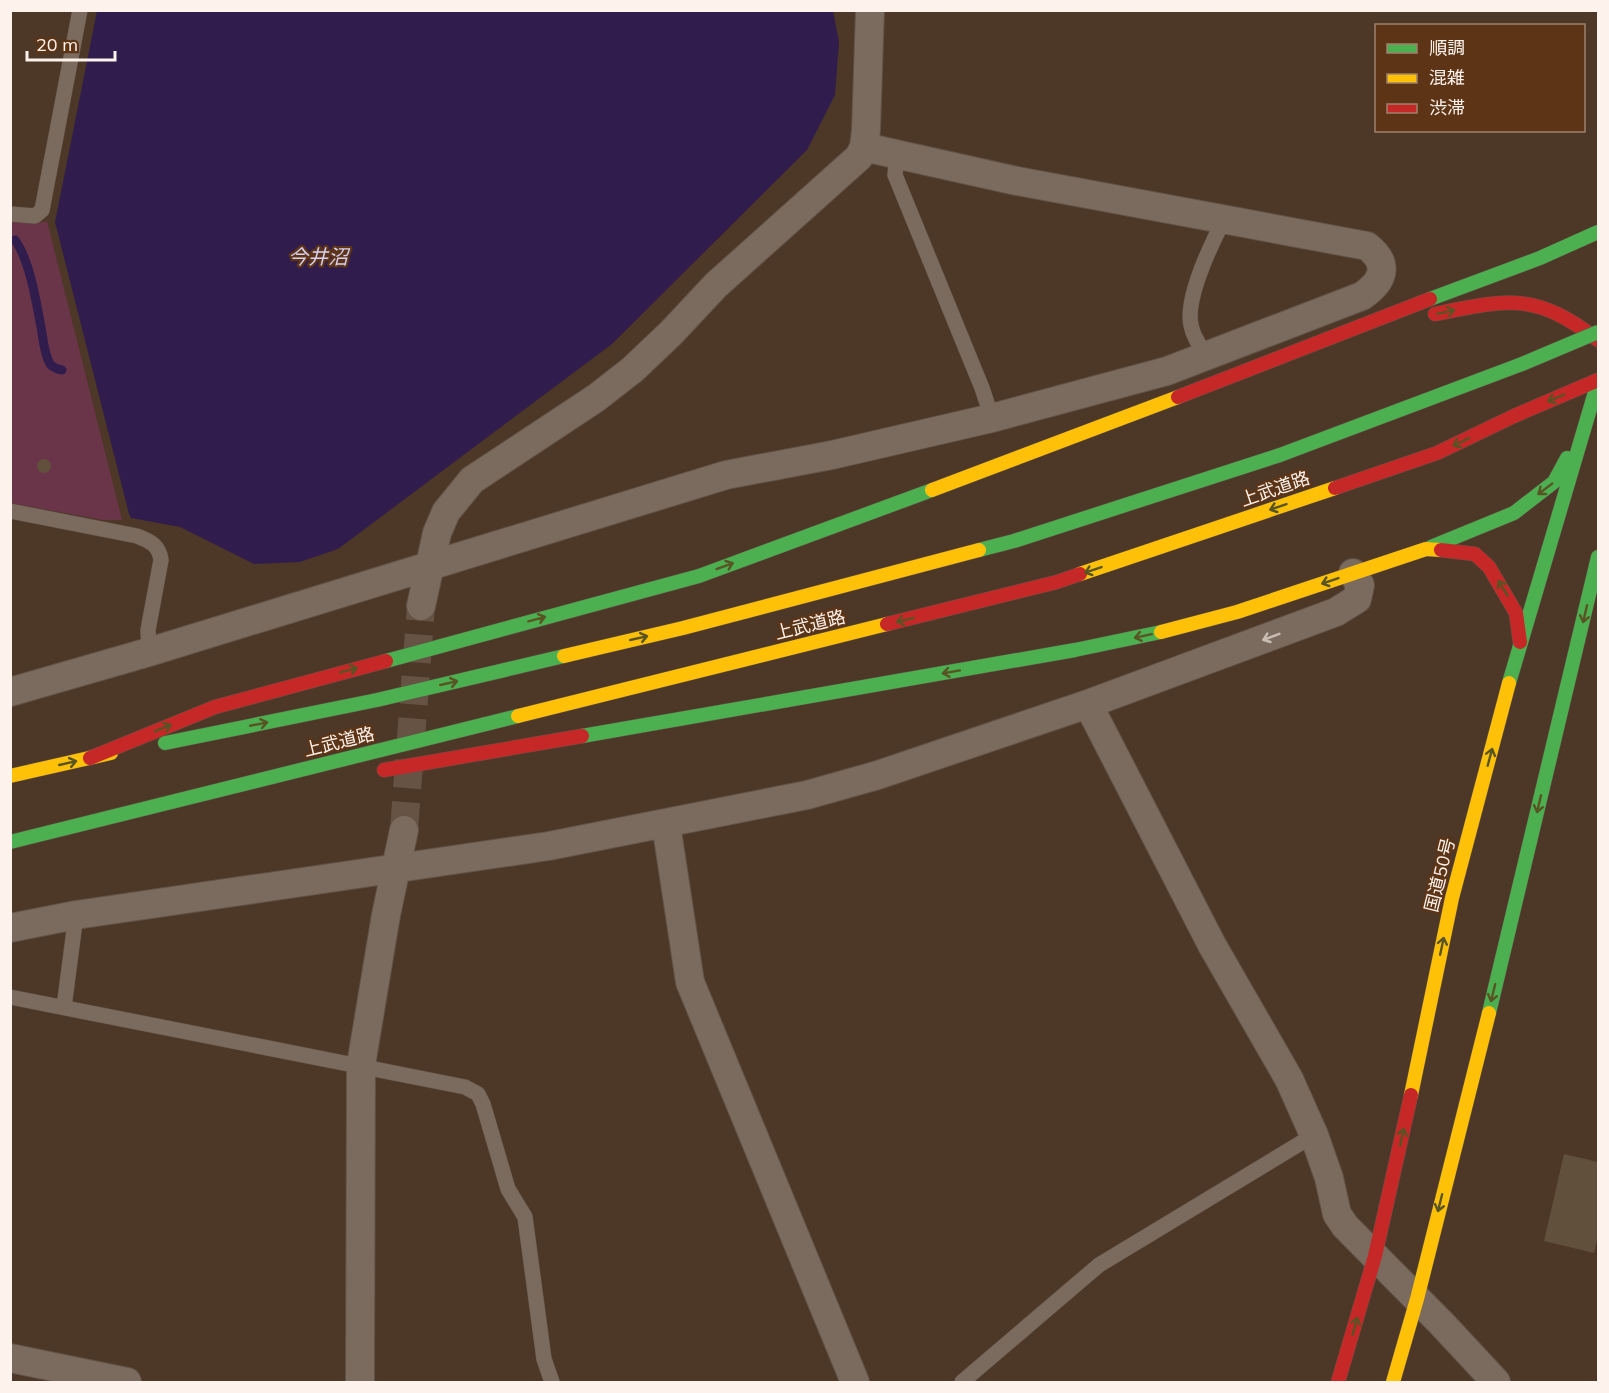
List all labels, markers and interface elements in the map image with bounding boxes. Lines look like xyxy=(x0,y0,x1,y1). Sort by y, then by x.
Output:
scale bar xyxy=(27,24,116,62)
legend xyxy=(1375,24,1585,132)
text: 20 m xyxy=(36,33,78,56)
text: 順調 xyxy=(1429,36,1465,59)
text: 混雑 xyxy=(1429,66,1465,89)
text: 渋滞 xyxy=(1429,96,1465,119)
water label: 今井沼 xyxy=(288,244,351,269)
one-way arrow xyxy=(1436,306,1456,317)
one-way arrow xyxy=(1548,393,1566,404)
one-way arrow xyxy=(1453,436,1471,448)
street label: 上武道路 xyxy=(1237,466,1313,511)
one-way arrow xyxy=(1537,483,1553,496)
one-way arrow xyxy=(1269,502,1288,513)
one-way arrow xyxy=(715,560,734,571)
one-way arrow xyxy=(1084,565,1103,576)
one-way arrow xyxy=(1321,577,1340,588)
one-way arrow xyxy=(1496,580,1508,597)
one-way arrow xyxy=(1578,604,1590,623)
street label: 上武道路 xyxy=(772,605,848,644)
one-way arrow xyxy=(528,613,547,625)
one-way arrow xyxy=(896,614,915,626)
one-way arrow xyxy=(1133,631,1153,642)
one-way arrow xyxy=(629,632,648,644)
one-way arrow xyxy=(1262,632,1281,643)
one-way arrow xyxy=(339,664,358,676)
one-way arrow xyxy=(942,666,961,677)
one-way arrow xyxy=(439,677,458,688)
one-way arrow xyxy=(248,718,268,729)
one-way arrow xyxy=(153,722,172,733)
street label: 上武道路 xyxy=(301,722,377,761)
one-way arrow xyxy=(1484,748,1496,767)
one-way arrow xyxy=(58,756,77,768)
one-way arrow xyxy=(1533,794,1545,813)
street label: 国道50号 xyxy=(1419,835,1460,914)
one-way arrow xyxy=(1437,937,1448,957)
one-way arrow xyxy=(1487,983,1499,1002)
one-way arrow xyxy=(1397,1128,1408,1148)
one-way arrow xyxy=(1434,1193,1446,1212)
one-way arrow xyxy=(1350,1317,1361,1336)

